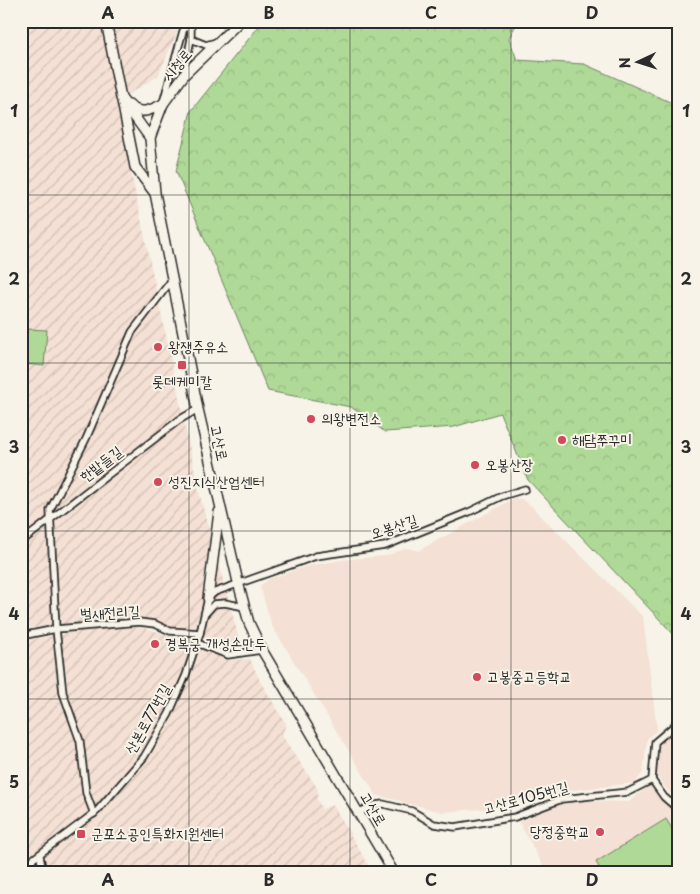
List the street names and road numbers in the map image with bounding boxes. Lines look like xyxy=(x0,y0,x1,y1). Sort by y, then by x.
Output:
street label: 시청로 xyxy=(155,43,196,85)
street label: 고산로 xyxy=(205,423,235,463)
street label: 한밭들길 xyxy=(74,439,126,487)
street label: 오봉산길 xyxy=(367,507,420,544)
street label: 벌새전리길 xyxy=(79,598,141,625)
street label: 산본로77번길 xyxy=(118,679,176,758)
street label: 고산로105번길 xyxy=(480,774,571,819)
street label: 고산로 xyxy=(355,787,393,830)

